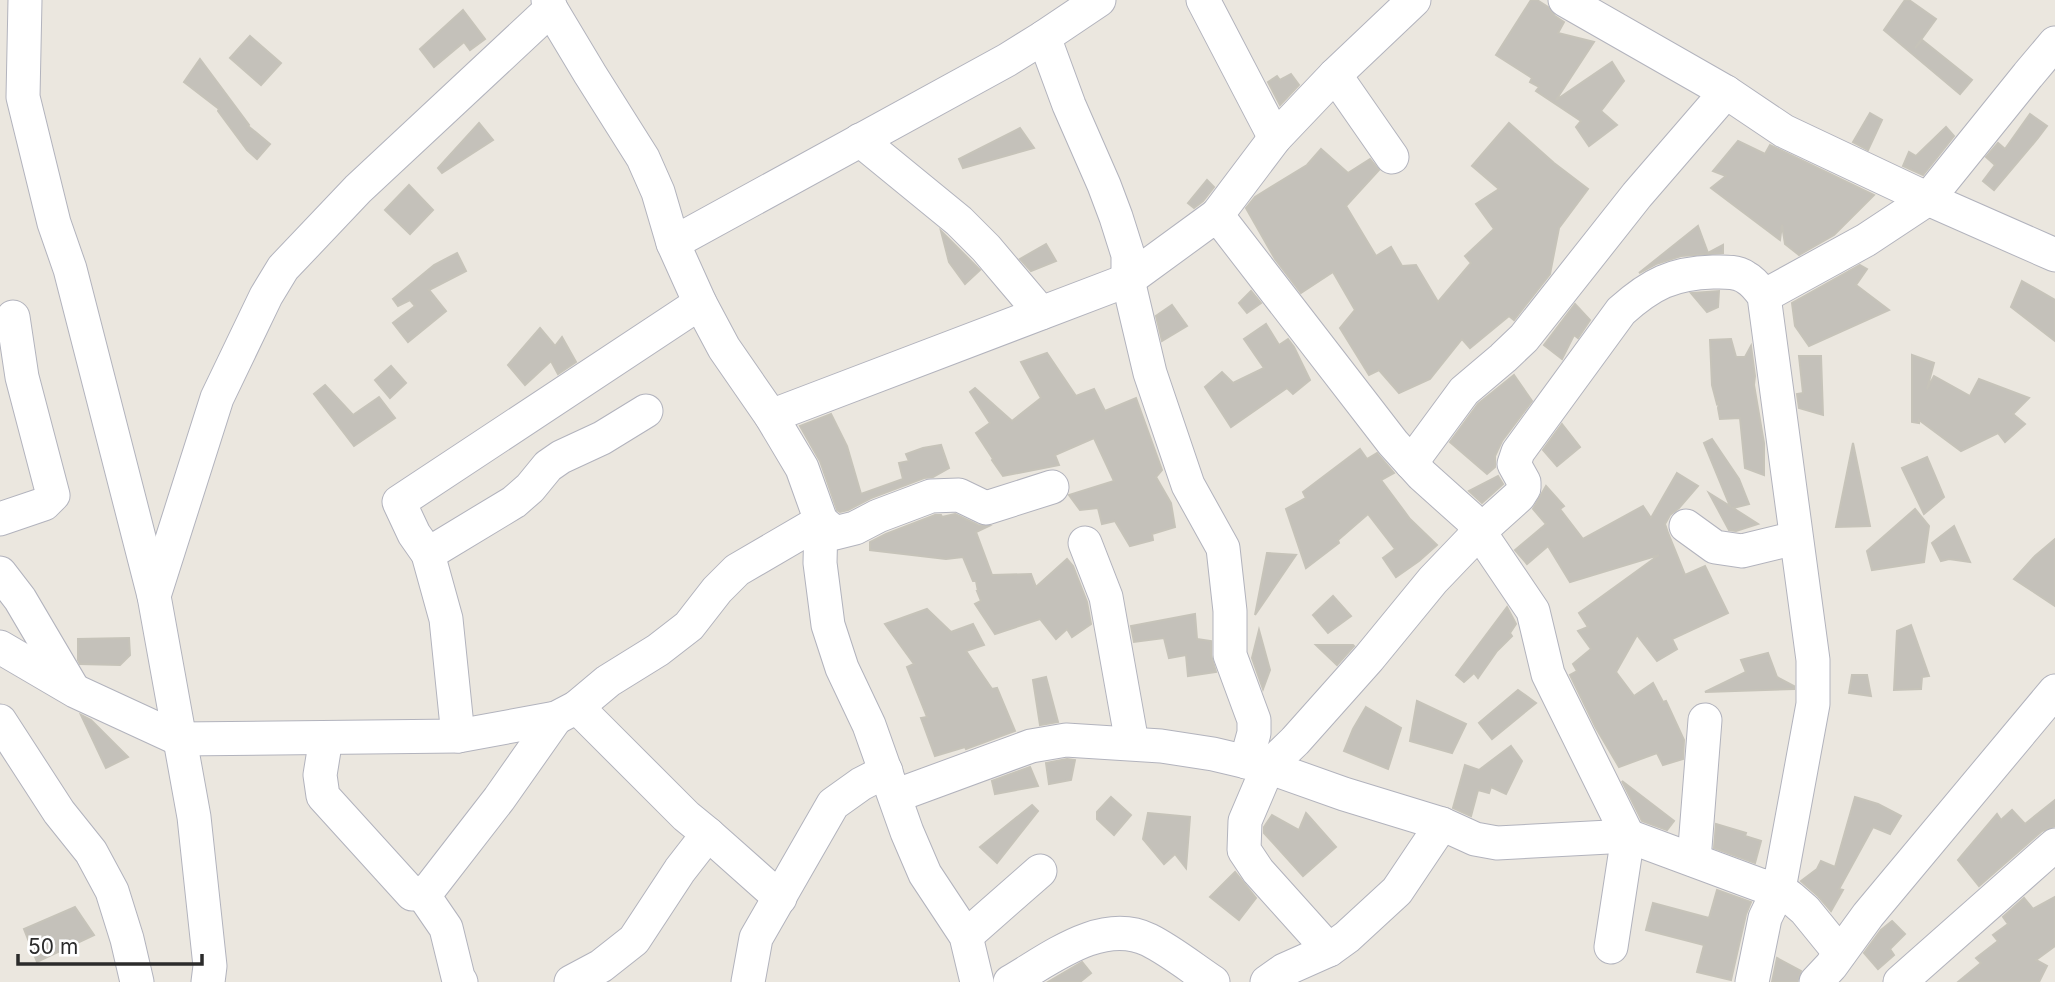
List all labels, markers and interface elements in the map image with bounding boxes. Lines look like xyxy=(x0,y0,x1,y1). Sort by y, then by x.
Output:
scale bar xyxy=(18,922,201,966)
text: 50 m xyxy=(28,934,78,959)

